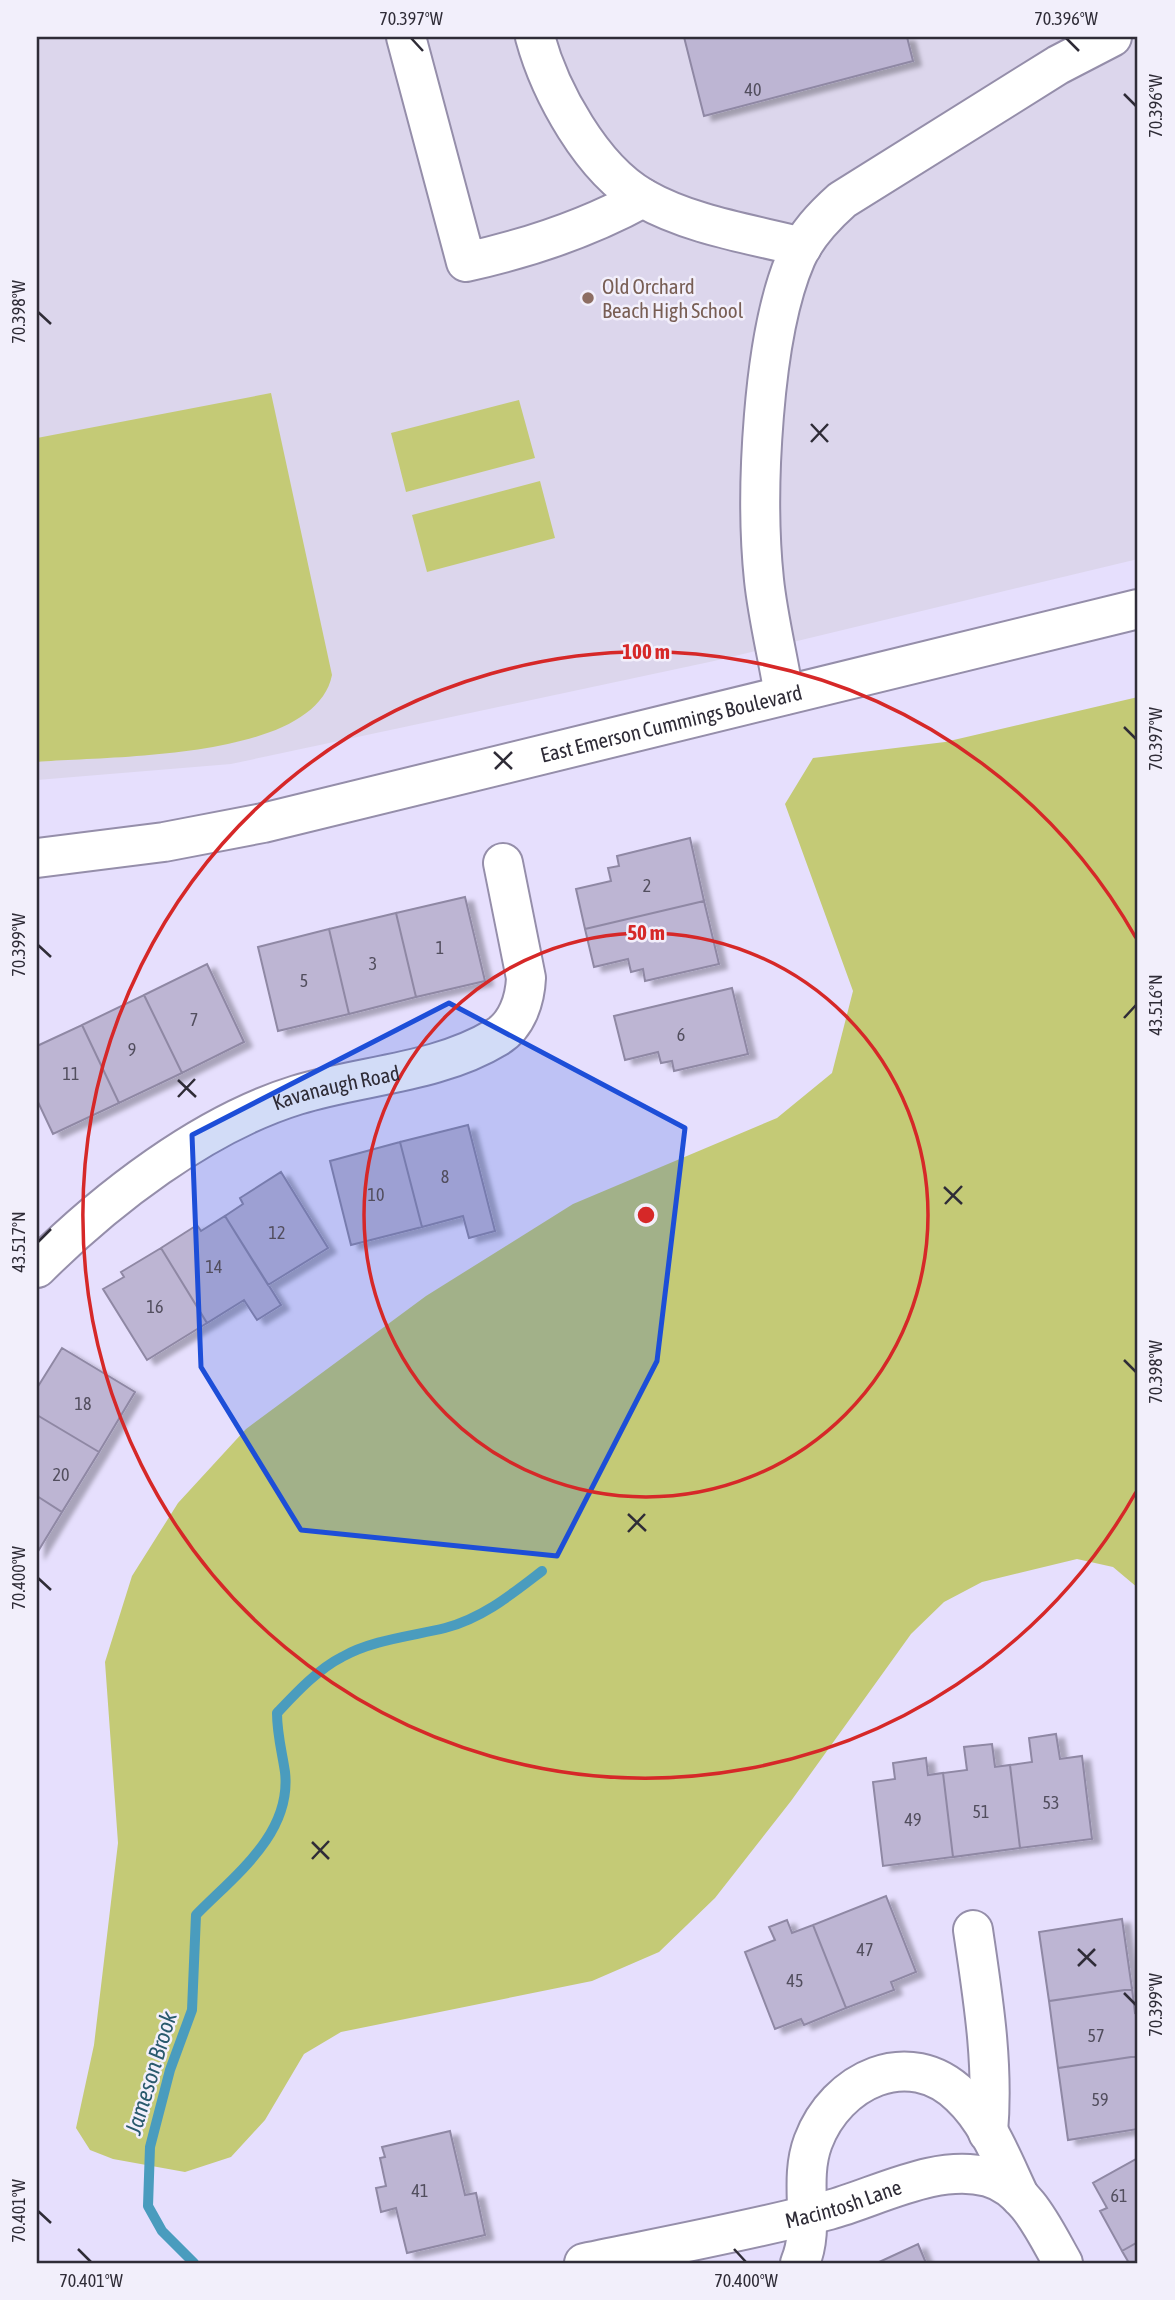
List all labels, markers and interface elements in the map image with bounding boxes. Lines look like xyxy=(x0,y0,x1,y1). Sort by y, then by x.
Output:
text: 70.397°W xyxy=(379,8,443,29)
text: 70.396°W xyxy=(1034,8,1098,29)
text: 70.396°W xyxy=(1145,74,1166,138)
house number: 40 xyxy=(745,79,761,100)
place label: Old Orchard Beach High School xyxy=(602,274,744,322)
text: 70.398°W xyxy=(8,280,29,344)
marker: Old Orchard Beach High School xyxy=(580,290,596,306)
text: 100 m xyxy=(622,639,670,663)
street label: East Emerson Cummings Boulevard xyxy=(538,680,804,767)
text: 70.397°W xyxy=(1145,707,1166,771)
house number: 2 xyxy=(643,875,651,896)
text: 70.399°W xyxy=(8,913,29,977)
text: 50 m xyxy=(627,920,665,944)
house number: 1 xyxy=(436,937,444,958)
house number: 3 xyxy=(369,953,377,974)
house number: 5 xyxy=(300,970,308,991)
text: 43.516°N xyxy=(1145,974,1166,1036)
house number: 7 xyxy=(190,1009,198,1030)
house number: 6 xyxy=(677,1024,685,1045)
house number: 9 xyxy=(128,1039,136,1060)
street label: Kavanaugh Road xyxy=(269,1060,402,1114)
house number: 11 xyxy=(63,1063,79,1084)
house number: 8 xyxy=(441,1166,449,1187)
house number: 10 xyxy=(368,1184,384,1205)
centre of rings xyxy=(634,1203,658,1227)
text: 43.517°N xyxy=(8,1211,29,1273)
house number: 12 xyxy=(269,1222,285,1243)
house number: 14 xyxy=(206,1256,222,1277)
house number: 16 xyxy=(147,1296,163,1317)
text: 70.398°W xyxy=(1145,1340,1166,1404)
house number: 18 xyxy=(75,1393,91,1414)
house number: 20 xyxy=(53,1464,69,1485)
text: 70.400°W xyxy=(8,1546,29,1610)
house number: 53 xyxy=(1043,1792,1059,1813)
house number: 51 xyxy=(973,1801,989,1822)
house number: 49 xyxy=(905,1809,921,1830)
house number: 47 xyxy=(857,1939,873,1960)
house number: 45 xyxy=(787,1970,803,1991)
text: 70.399°W xyxy=(1145,1973,1166,2037)
water label: Jameson Brook xyxy=(120,2008,182,2138)
house number: 57 xyxy=(1088,2025,1104,2046)
house number: 59 xyxy=(1092,2089,1108,2110)
street label: Macintosh Lane xyxy=(783,2174,904,2232)
text: 70.401°W xyxy=(8,2179,29,2243)
house number: 41 xyxy=(412,2180,428,2201)
house number: 61 xyxy=(1111,2185,1127,2206)
text: 70.401°W xyxy=(59,2270,123,2291)
text: 70.400°W xyxy=(714,2270,778,2291)

